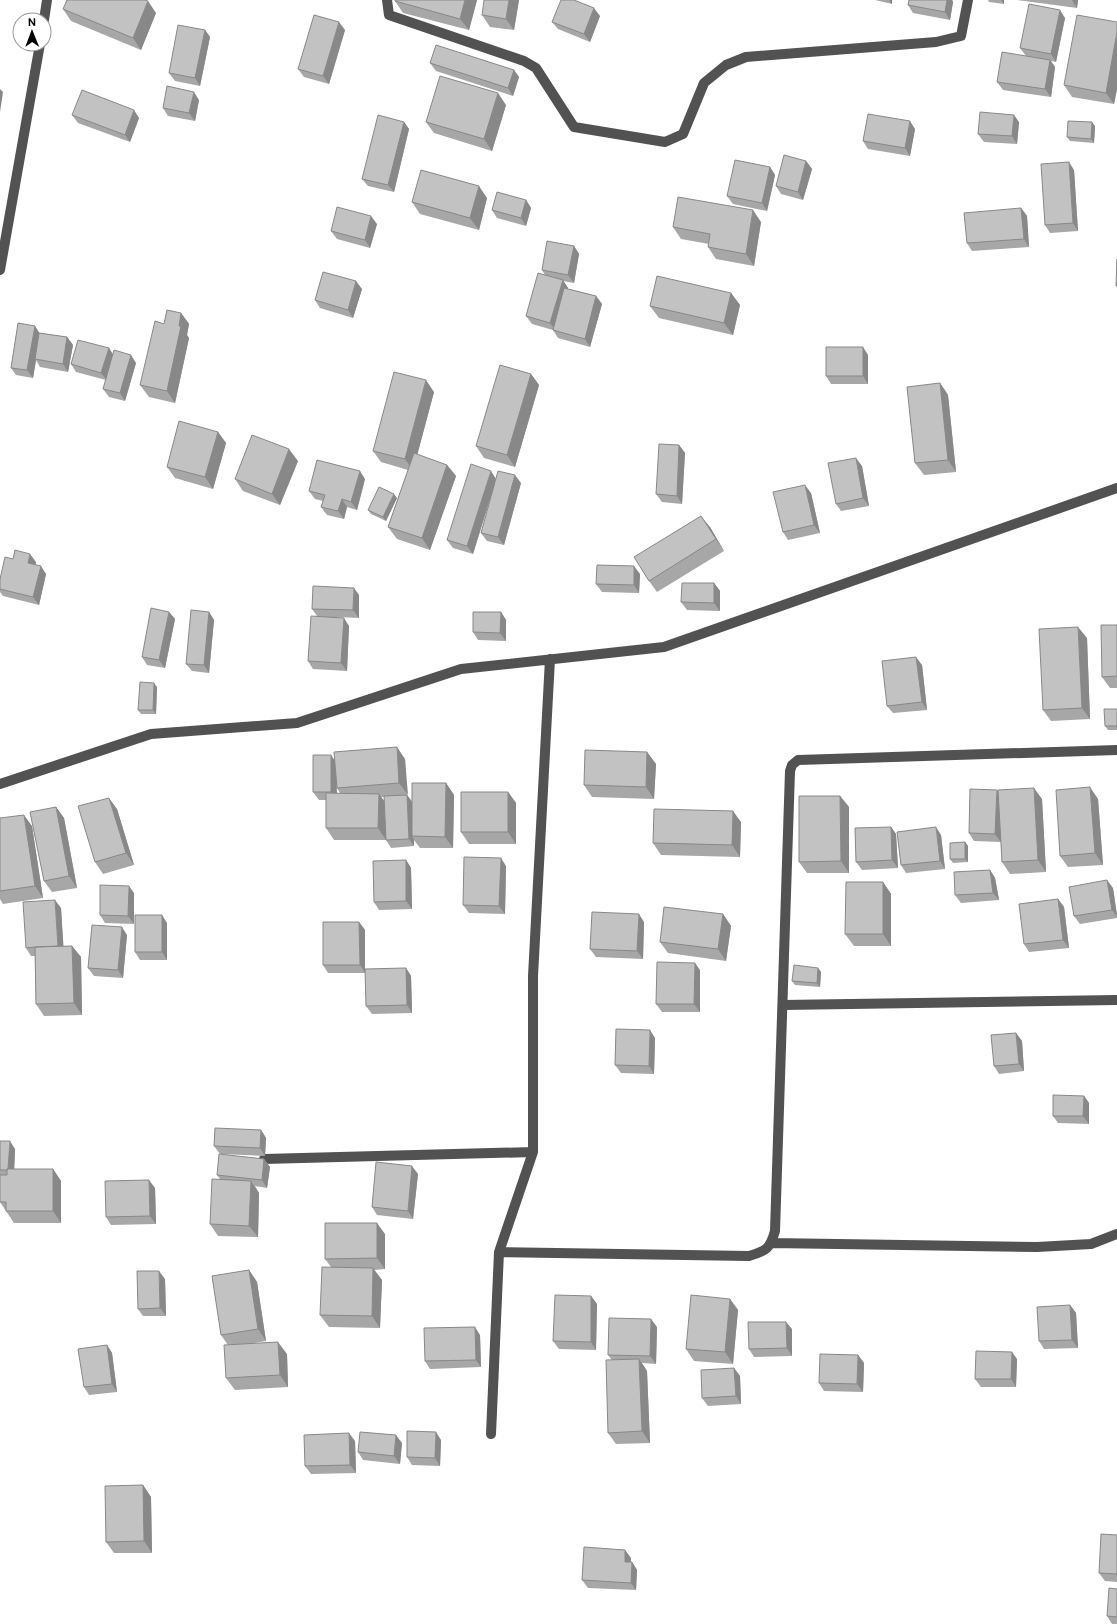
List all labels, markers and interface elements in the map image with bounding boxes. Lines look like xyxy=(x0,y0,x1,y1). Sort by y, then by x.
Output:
north arrow xyxy=(12,12,52,52)
text: N xyxy=(28,15,36,29)

